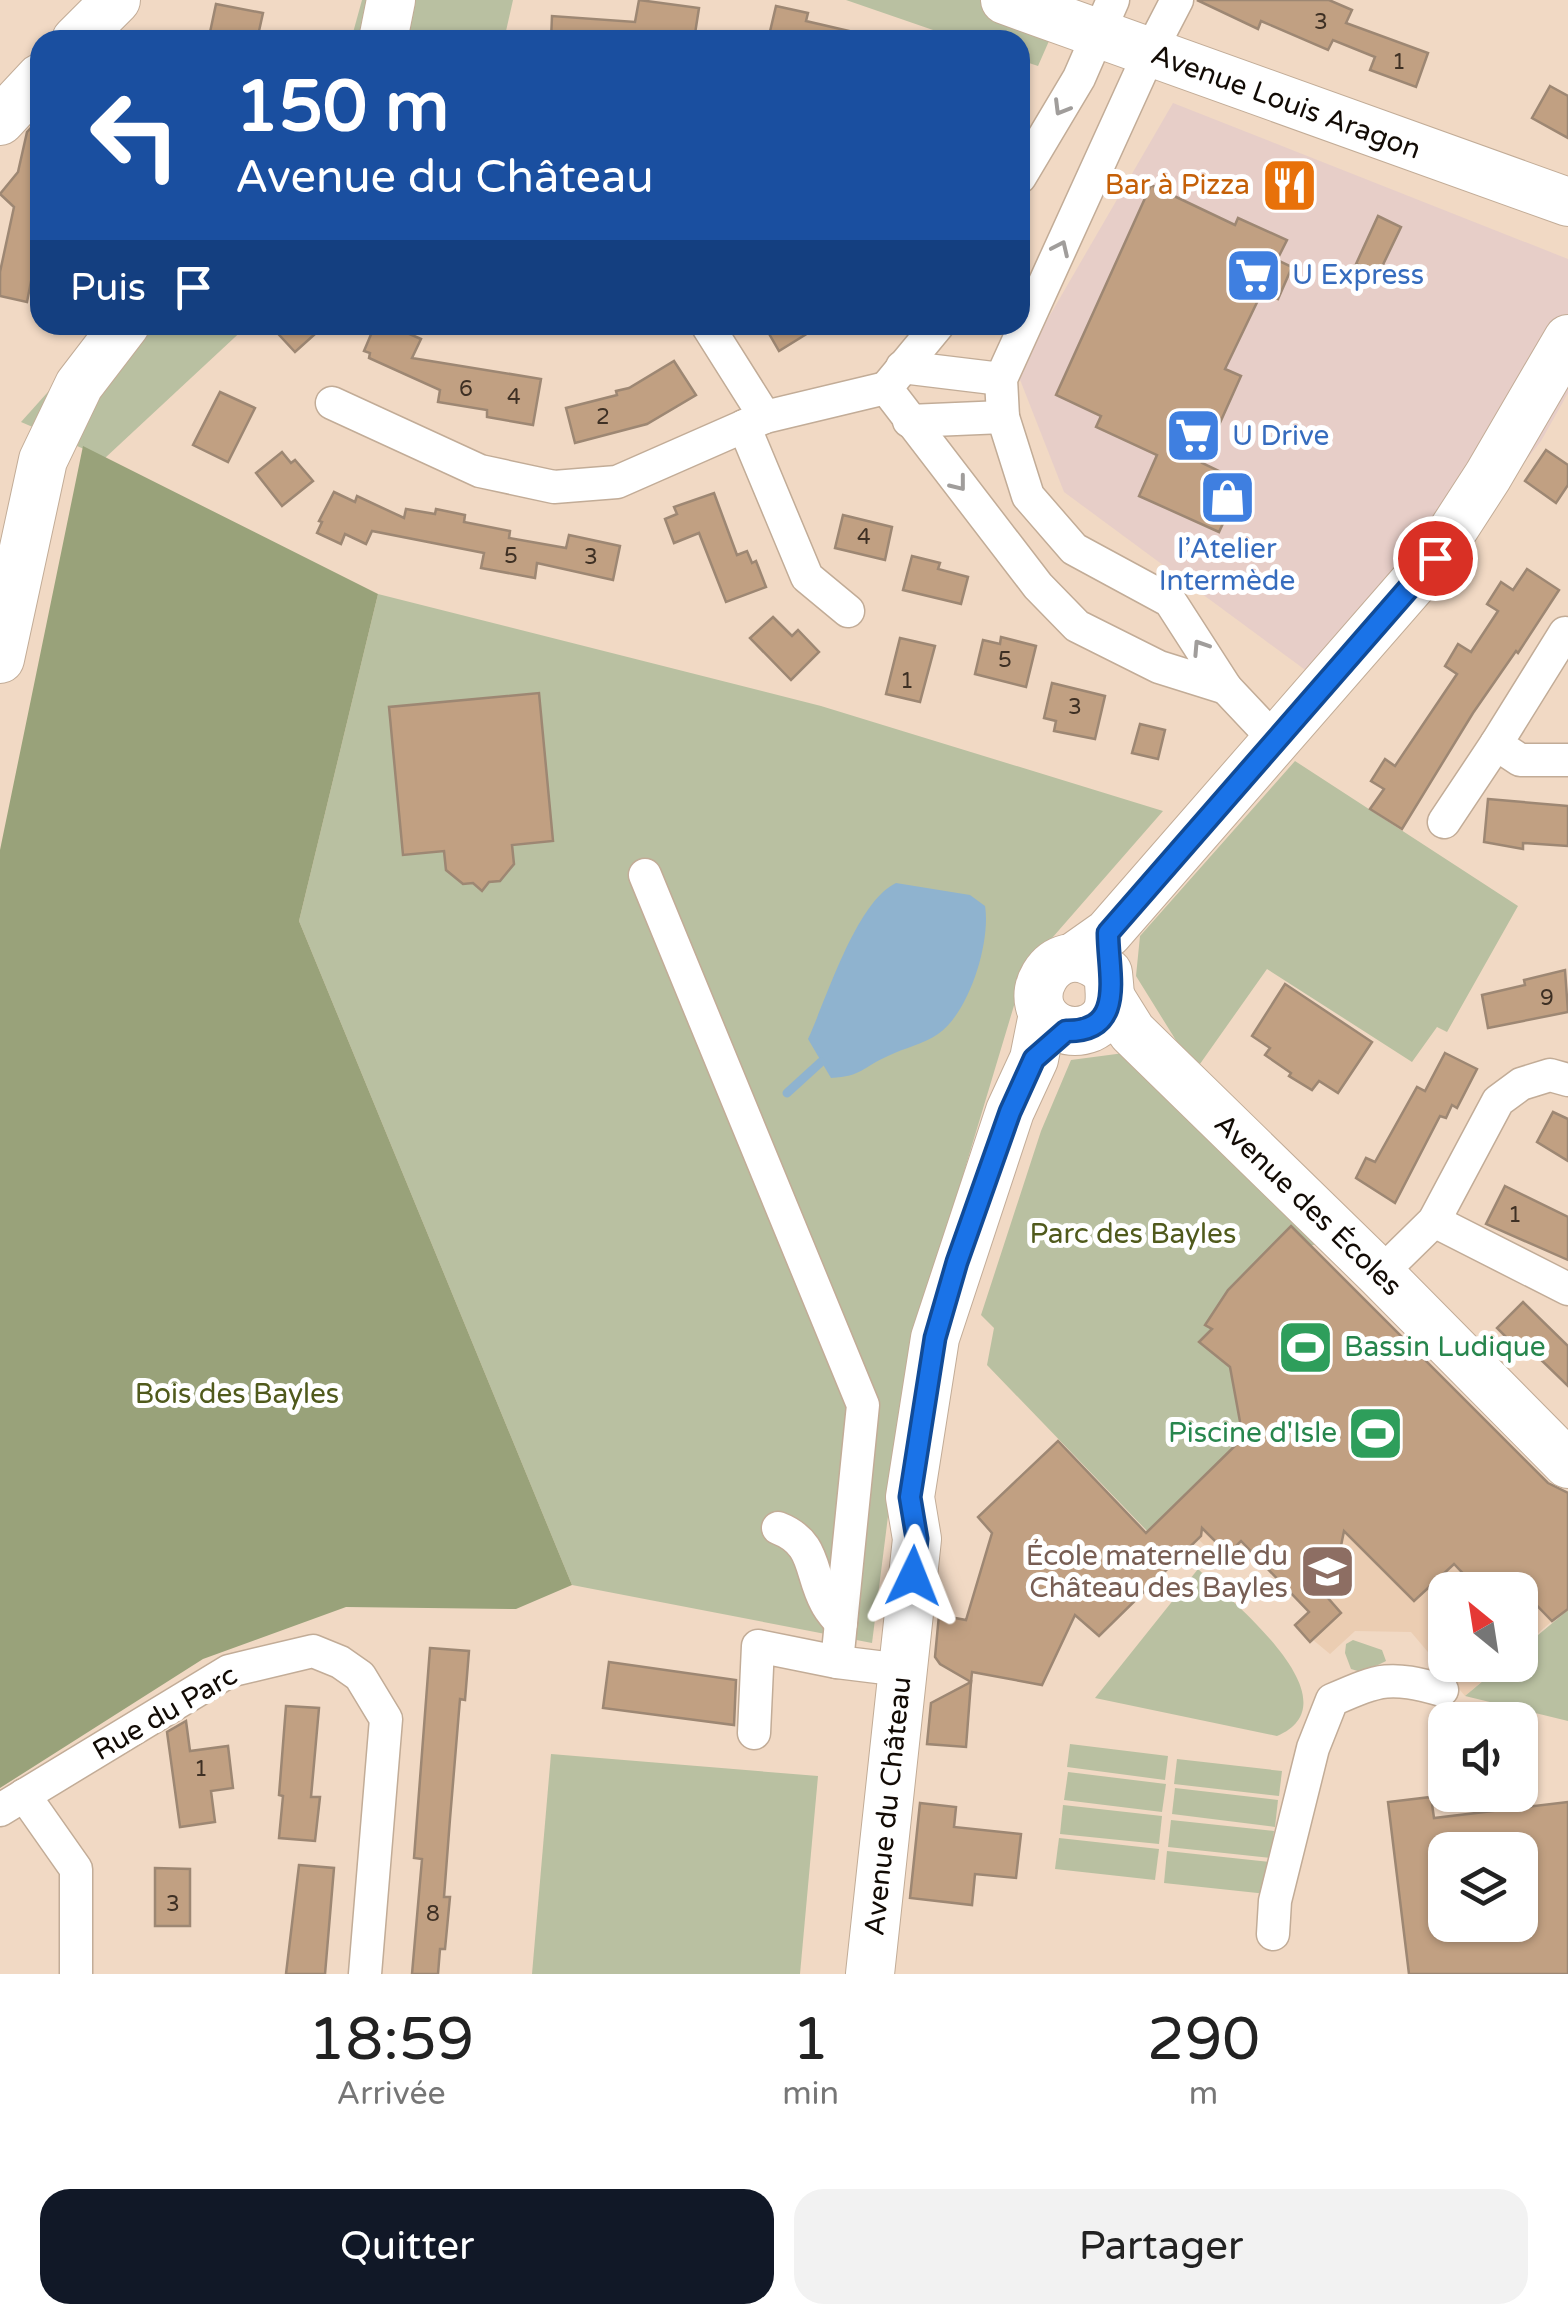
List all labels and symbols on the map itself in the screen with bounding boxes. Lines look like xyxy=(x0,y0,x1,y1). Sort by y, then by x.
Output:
house number: 3 xyxy=(1314,9,1328,35)
street label: Avenue Louis Aragon xyxy=(1147,37,1425,167)
house number: 1 xyxy=(1392,49,1406,75)
one-way arrow xyxy=(1054,97,1073,115)
restaurant icon: Bar à Pizza xyxy=(1259,155,1319,215)
place label: Bar à Pizza xyxy=(1105,168,1250,202)
one-way arrow xyxy=(1048,240,1068,258)
supermarket icon: U Express xyxy=(1223,245,1283,305)
place label: U Express xyxy=(1292,258,1424,292)
house number: 6 xyxy=(459,376,473,402)
house number: 4 xyxy=(507,384,521,410)
house number: 2 xyxy=(596,404,610,430)
supermarket icon: U Drive xyxy=(1163,406,1223,466)
place label: U Drive xyxy=(1232,419,1329,453)
shop icon: l’Atelier Intermède xyxy=(1197,468,1257,528)
one-way arrow xyxy=(947,473,964,491)
pin xyxy=(1393,516,1478,601)
house number: 4 xyxy=(857,524,871,550)
place label: l’Atelier Intermède xyxy=(1159,532,1295,598)
house number: 5 xyxy=(504,543,518,569)
house number: 3 xyxy=(584,544,598,570)
one-way arrow xyxy=(1193,640,1212,658)
house number: 5 xyxy=(998,647,1012,673)
house number: 1 xyxy=(900,668,914,694)
house number: 3 xyxy=(1068,694,1082,720)
house number: 9 xyxy=(1540,985,1554,1011)
street label: Avenue des Écoles xyxy=(1207,1107,1409,1303)
house number: 1 xyxy=(1508,1202,1522,1228)
park label: Parc des Bayles xyxy=(1030,1217,1236,1251)
sports icon: Bassin Ludique xyxy=(1275,1317,1335,1377)
place label: Bassin Ludique xyxy=(1344,1330,1546,1364)
park label: Bois des Bayles xyxy=(135,1377,339,1411)
sports icon: Piscine d'Isle xyxy=(1346,1403,1406,1463)
place label: Piscine d'Isle xyxy=(1168,1416,1337,1450)
position arrow xyxy=(861,1524,965,1628)
place label: École maternelle du Château des Bayles xyxy=(1026,1539,1288,1605)
school or university icon: École maternelle du Château des Bayles xyxy=(1297,1542,1357,1602)
north arrow xyxy=(1428,1572,1538,1682)
street label: Rue du Parc xyxy=(87,1658,243,1768)
street label: Avenue du Château xyxy=(857,1675,919,1937)
house number: 1 xyxy=(194,1756,208,1782)
house number: 3 xyxy=(166,1891,180,1917)
house number: 8 xyxy=(426,1901,440,1927)

